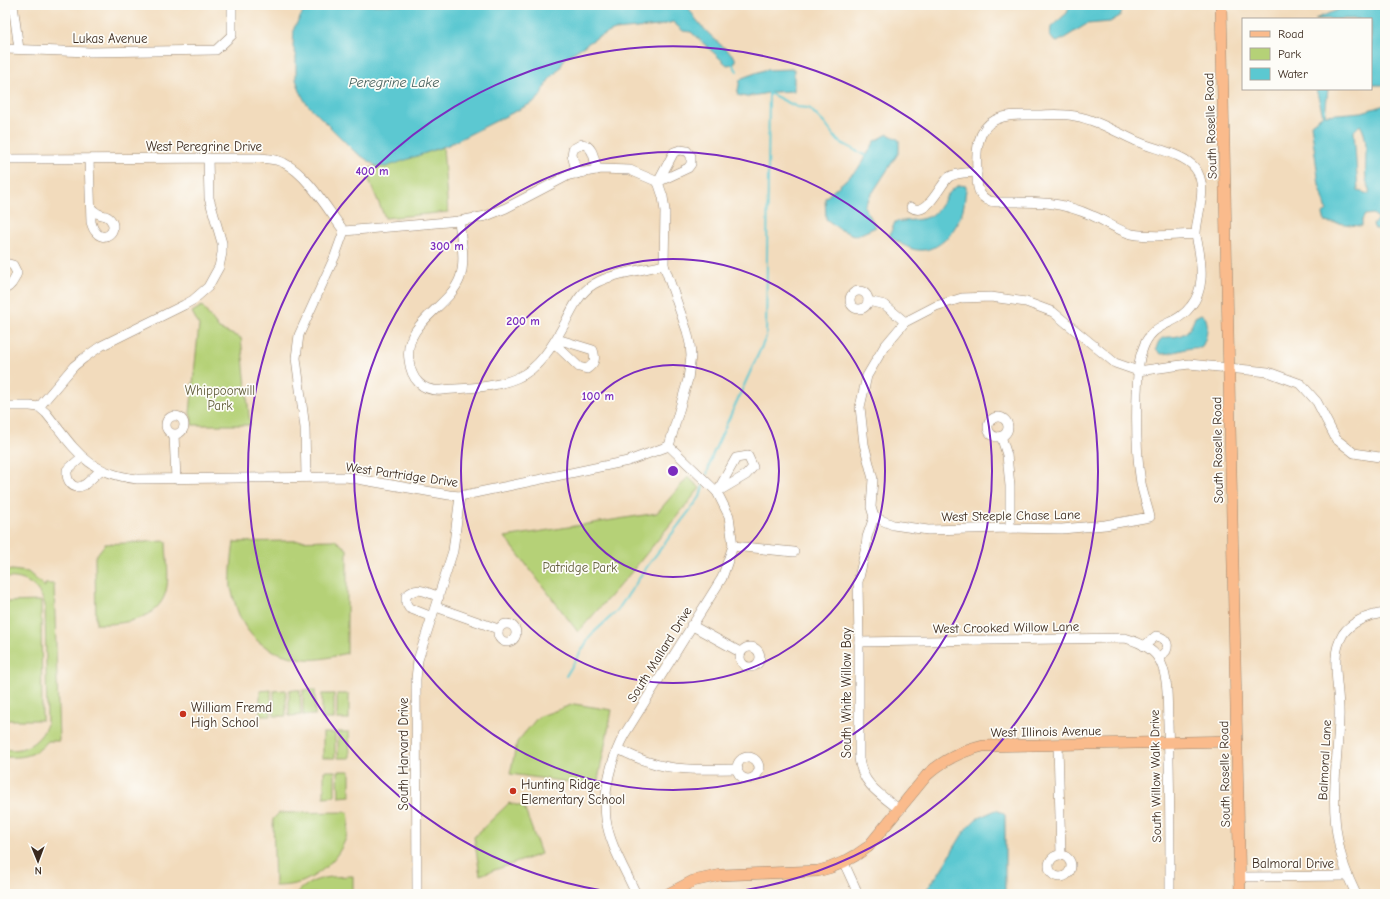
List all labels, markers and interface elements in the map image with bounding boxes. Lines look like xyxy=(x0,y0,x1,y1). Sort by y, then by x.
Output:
legend xyxy=(1242,18,1372,90)
text: Road xyxy=(1278,27,1304,41)
street label: Lukas Avenue xyxy=(72,31,148,46)
text: Park xyxy=(1278,47,1301,61)
text: Water xyxy=(1278,67,1308,81)
street label: South Roselle Road xyxy=(1201,72,1220,180)
water label: Peregrine Lake xyxy=(349,74,439,91)
street label: West Peregrine Drive xyxy=(146,139,263,154)
text: 400 m xyxy=(355,164,389,178)
text: 300 m xyxy=(430,239,464,253)
text: 200 m xyxy=(506,314,540,328)
park label: Whippoorwill Park xyxy=(185,383,255,413)
text: 100 m xyxy=(582,389,614,403)
street label: South Roselle Road xyxy=(1209,397,1226,503)
street label: West Partridge Drive xyxy=(345,459,460,490)
centre of rings xyxy=(666,464,680,478)
street label: West Steeple Chase Lane xyxy=(941,507,1081,524)
park label: Patridge Park xyxy=(543,560,618,575)
street label: South Mallard Drive xyxy=(624,603,695,705)
street label: West Crooked Willow Lane xyxy=(933,619,1080,636)
street label: South White Willow Bay xyxy=(839,628,854,758)
street label: South Harvard Drive xyxy=(396,697,411,810)
place label: William Fremd High School xyxy=(191,700,272,730)
marker: William Fremd High School xyxy=(178,709,188,719)
street label: South Willow Walk Drive xyxy=(1147,709,1164,843)
street label: Balmoral Lane xyxy=(1315,719,1334,801)
street label: South Roselle Road xyxy=(1216,721,1233,827)
street label: West Illinois Avenue xyxy=(991,723,1102,740)
place label: Hunting Ridge Elementary School xyxy=(521,777,625,807)
marker: Hunting Ridge Elementary School xyxy=(508,786,518,796)
north arrow xyxy=(18,841,58,881)
street label: Balmoral Drive xyxy=(1252,856,1335,871)
text: N xyxy=(34,864,42,877)

